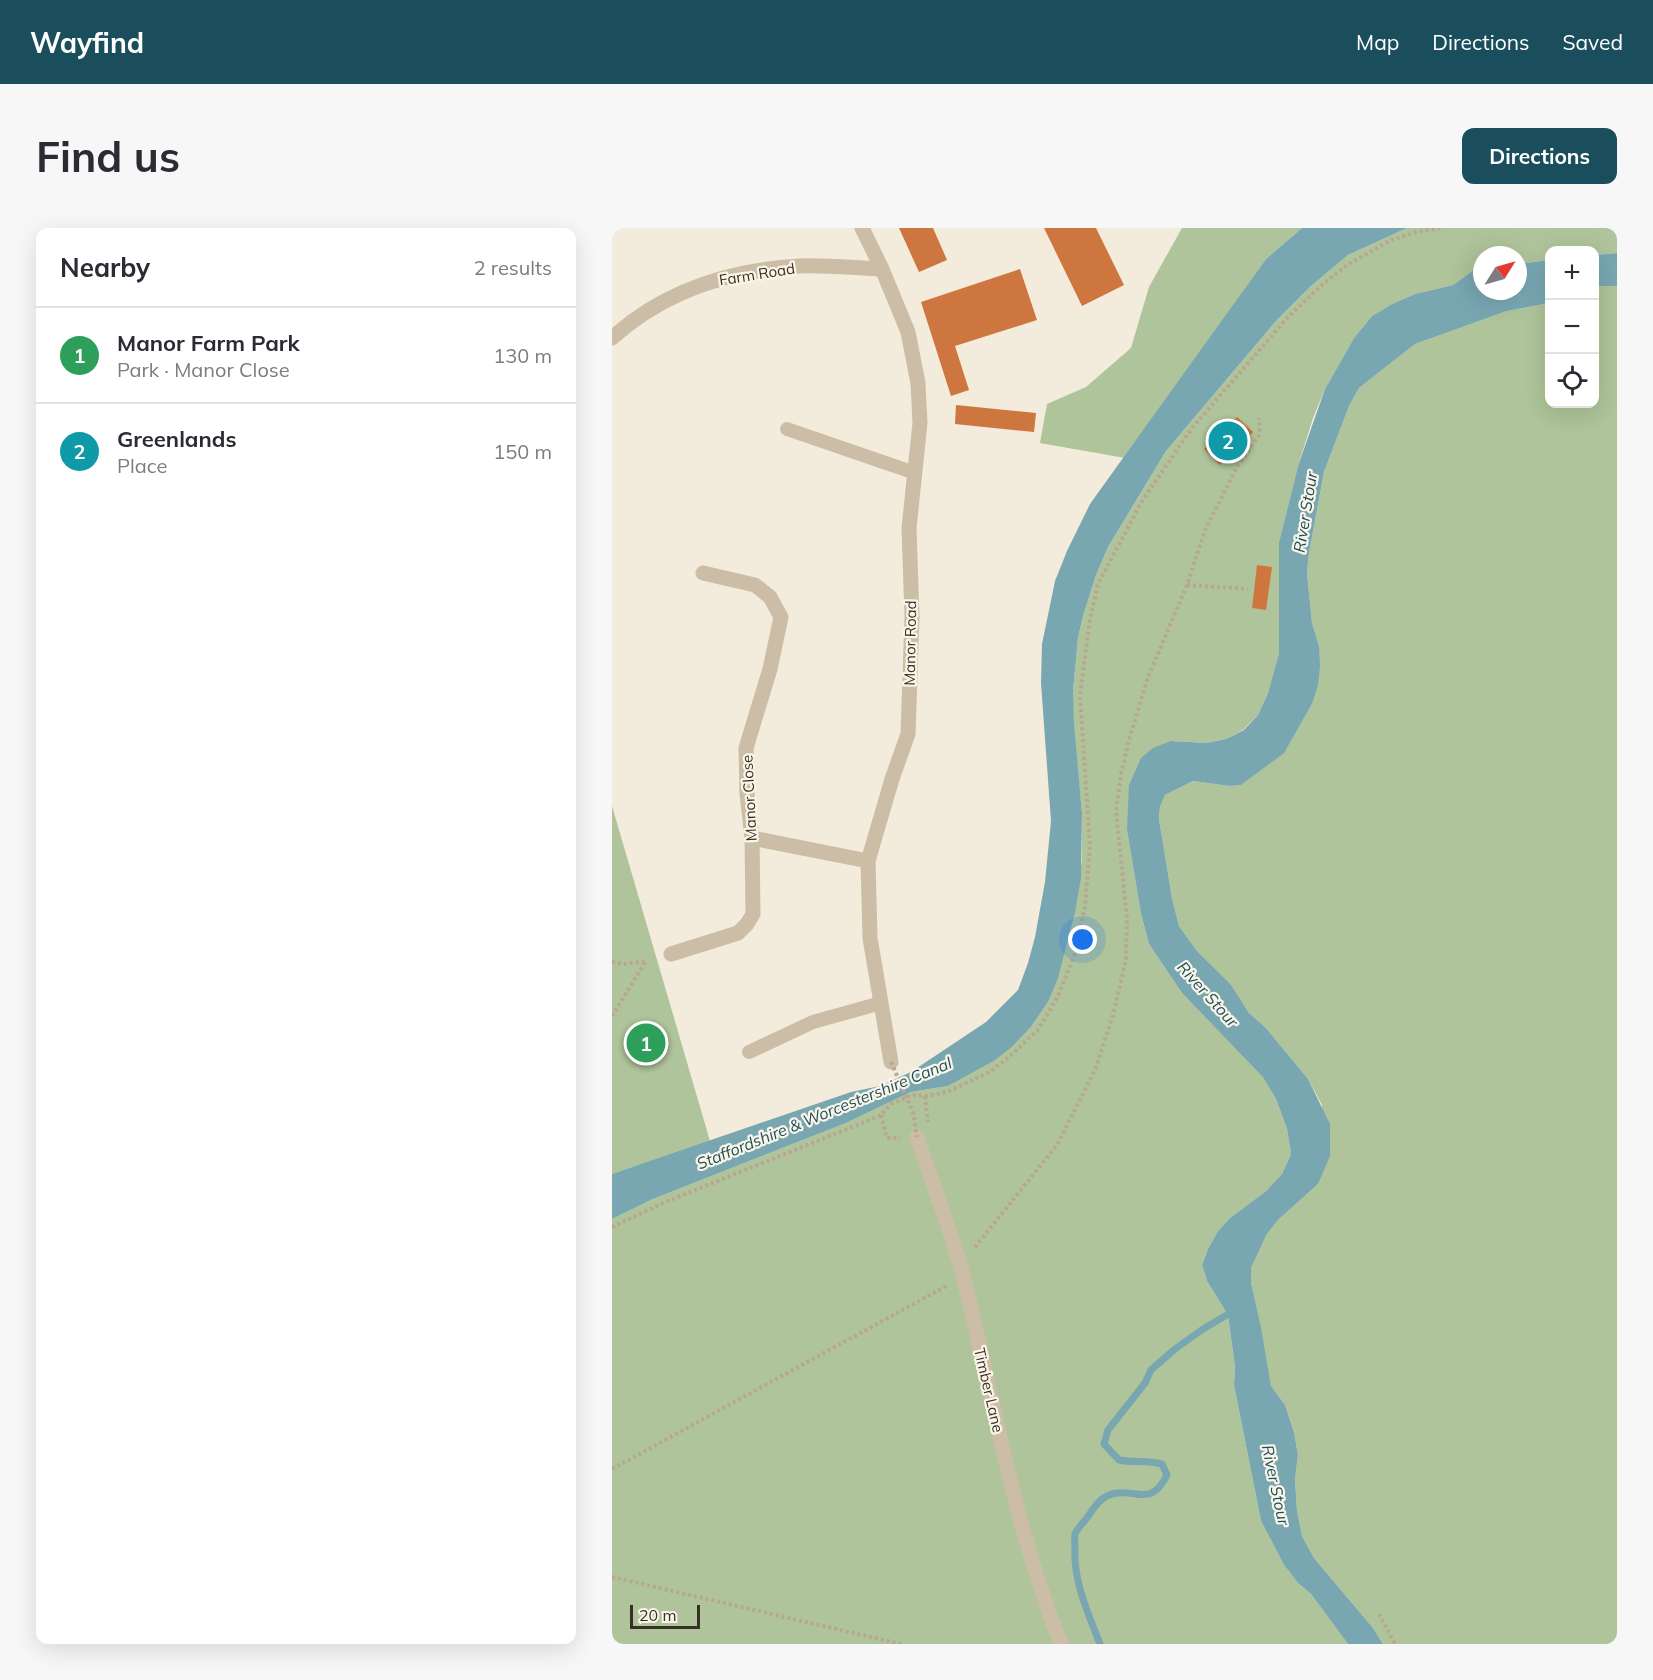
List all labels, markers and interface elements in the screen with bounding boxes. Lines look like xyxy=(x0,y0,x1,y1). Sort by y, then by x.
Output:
text: Wayfind xyxy=(30,25,144,60)
text: Map xyxy=(1356,29,1399,55)
text: Directions xyxy=(1432,29,1529,55)
text: Saved xyxy=(1562,29,1623,55)
button: Directions xyxy=(1462,128,1617,184)
text: Find us xyxy=(36,130,180,183)
north arrow xyxy=(1473,246,1527,300)
map controls xyxy=(1545,246,1599,408)
button: + xyxy=(1545,246,1599,300)
text: Nearby xyxy=(60,251,150,284)
text: 2 results xyxy=(474,255,552,280)
street label: Farm Road xyxy=(718,259,796,289)
button: − xyxy=(1545,300,1599,354)
text: Manor Farm Park xyxy=(117,329,300,357)
text: 1 xyxy=(74,343,86,368)
text: 130 m xyxy=(493,343,552,368)
button: locate xyxy=(1545,354,1599,408)
text: Park · Manor Close xyxy=(117,357,290,382)
pin: 2 xyxy=(1208,418,1248,464)
text: Greenlands xyxy=(117,425,236,453)
text: 2 xyxy=(74,439,86,464)
text: 150 m xyxy=(493,439,552,464)
text: Place xyxy=(117,453,167,478)
water label: River Stour xyxy=(1289,469,1321,554)
street label: Manor Road xyxy=(900,600,920,686)
street label: Manor Close xyxy=(737,754,761,842)
your location xyxy=(1068,925,1097,954)
water label: River Stour xyxy=(1173,957,1244,1032)
pin: 1 xyxy=(627,1020,666,1066)
water label: Staffordshire & Worcestershire Canal xyxy=(694,1052,955,1173)
street label: Timber Lane xyxy=(970,1346,1008,1434)
water label: River Stour xyxy=(1258,1443,1295,1528)
scale bar xyxy=(630,1602,700,1630)
text: 20 m xyxy=(639,1605,676,1625)

